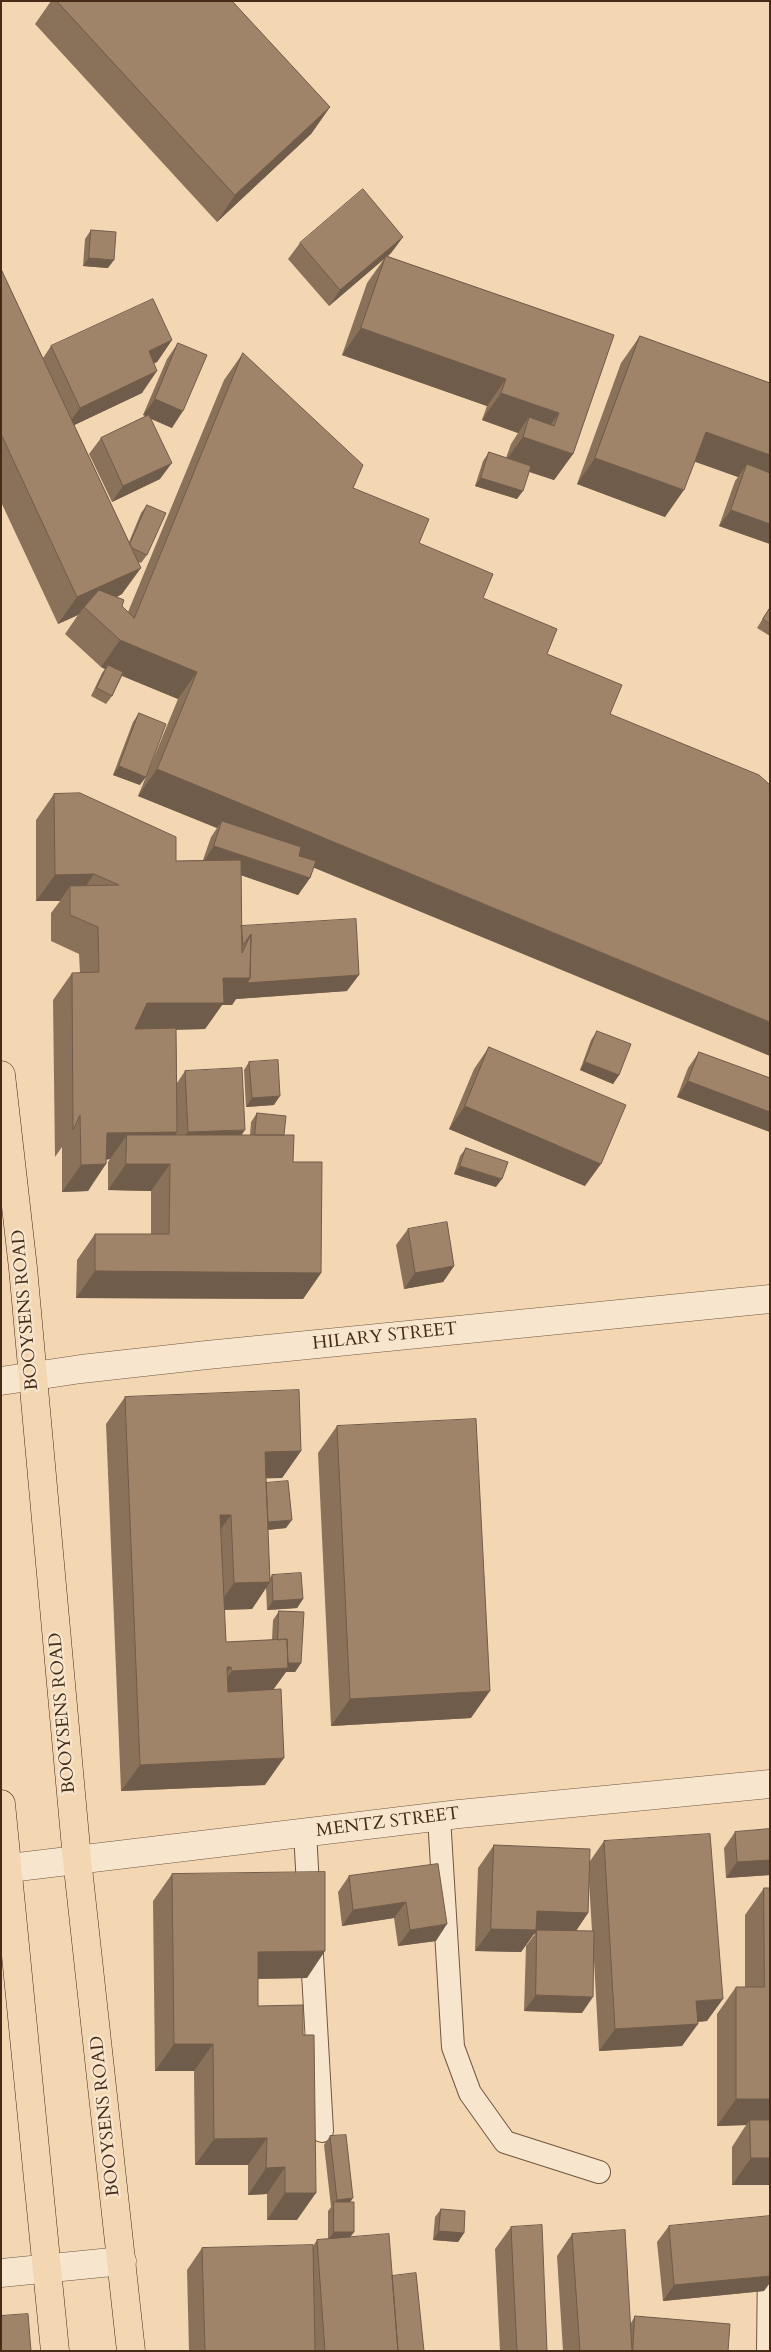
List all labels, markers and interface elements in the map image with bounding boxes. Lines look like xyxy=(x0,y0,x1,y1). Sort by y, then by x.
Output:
street label: BOOYSENS ROAD xyxy=(8,1229,44,1391)
street label: HILARY STREET xyxy=(311,1319,459,1355)
street label: BOOYSENS ROAD xyxy=(45,1632,81,1794)
street label: MENTZ STREET xyxy=(315,1803,461,1843)
street label: BOOYSENS ROAD xyxy=(87,2035,125,2197)

